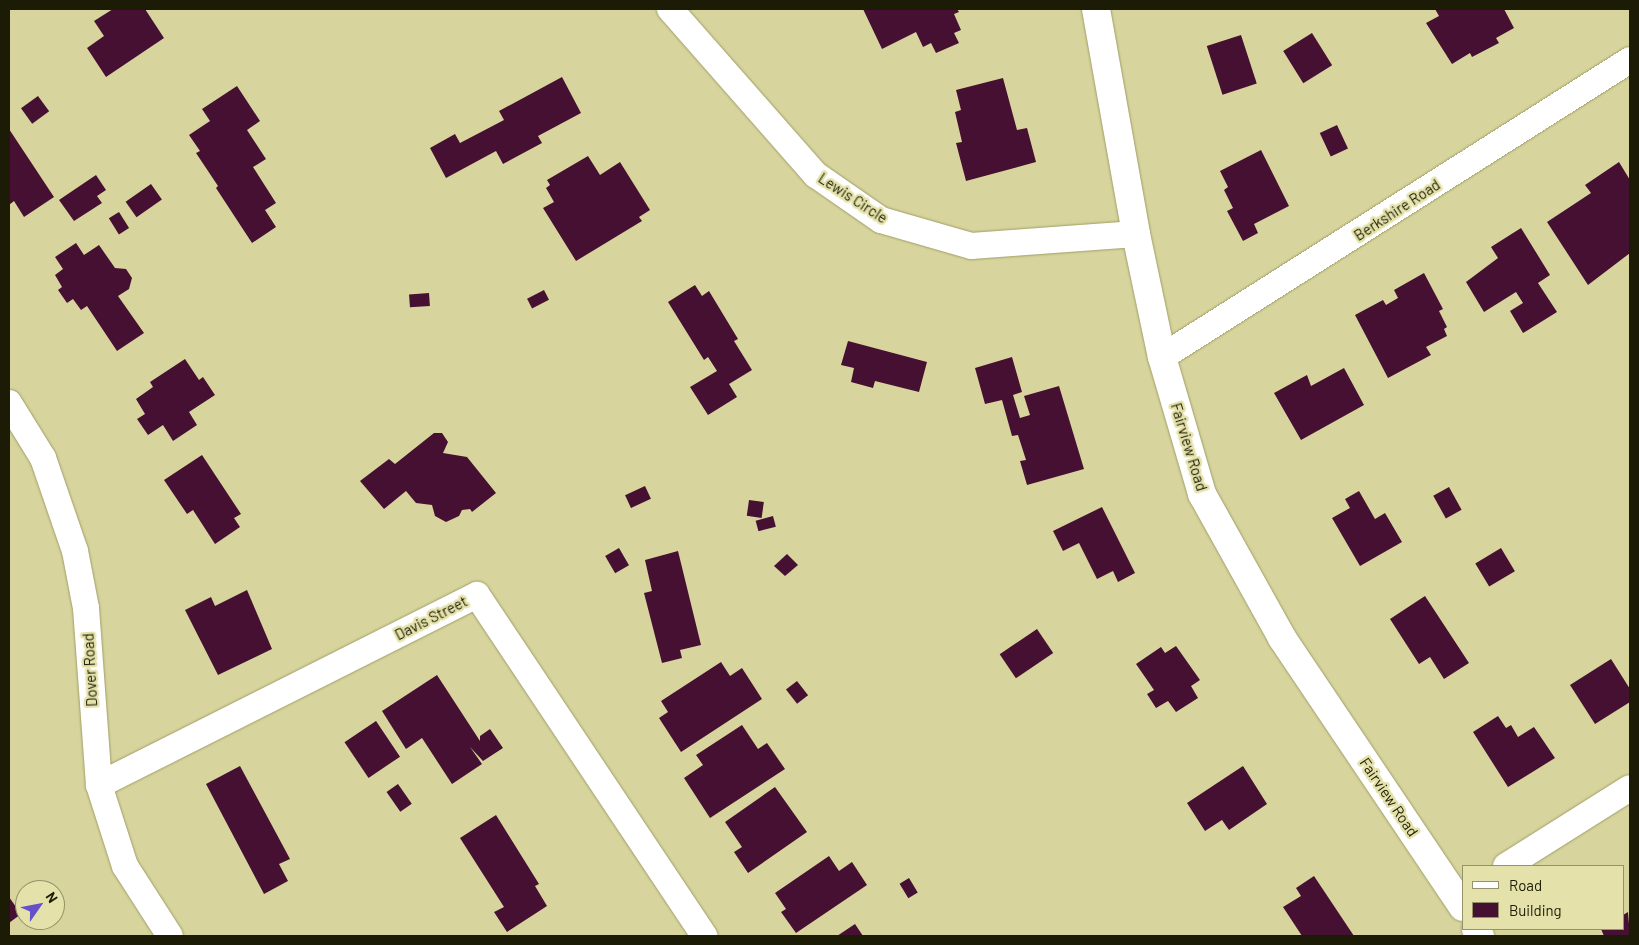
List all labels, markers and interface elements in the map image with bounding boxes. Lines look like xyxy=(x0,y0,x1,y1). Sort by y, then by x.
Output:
street label: Lewis Circle xyxy=(815,169,891,227)
street label: Berkshire Road xyxy=(1351,175,1443,245)
street label: Fairview Road xyxy=(1167,401,1211,493)
street label: Davis Street xyxy=(392,592,470,644)
street label: Dover Road xyxy=(79,633,101,707)
street label: Fairview Road xyxy=(1356,754,1422,840)
legend xyxy=(1462,865,1624,930)
text: Road xyxy=(1509,876,1542,894)
north arrow xyxy=(15,880,65,930)
text: N xyxy=(42,889,62,906)
text: Building xyxy=(1509,901,1562,919)

